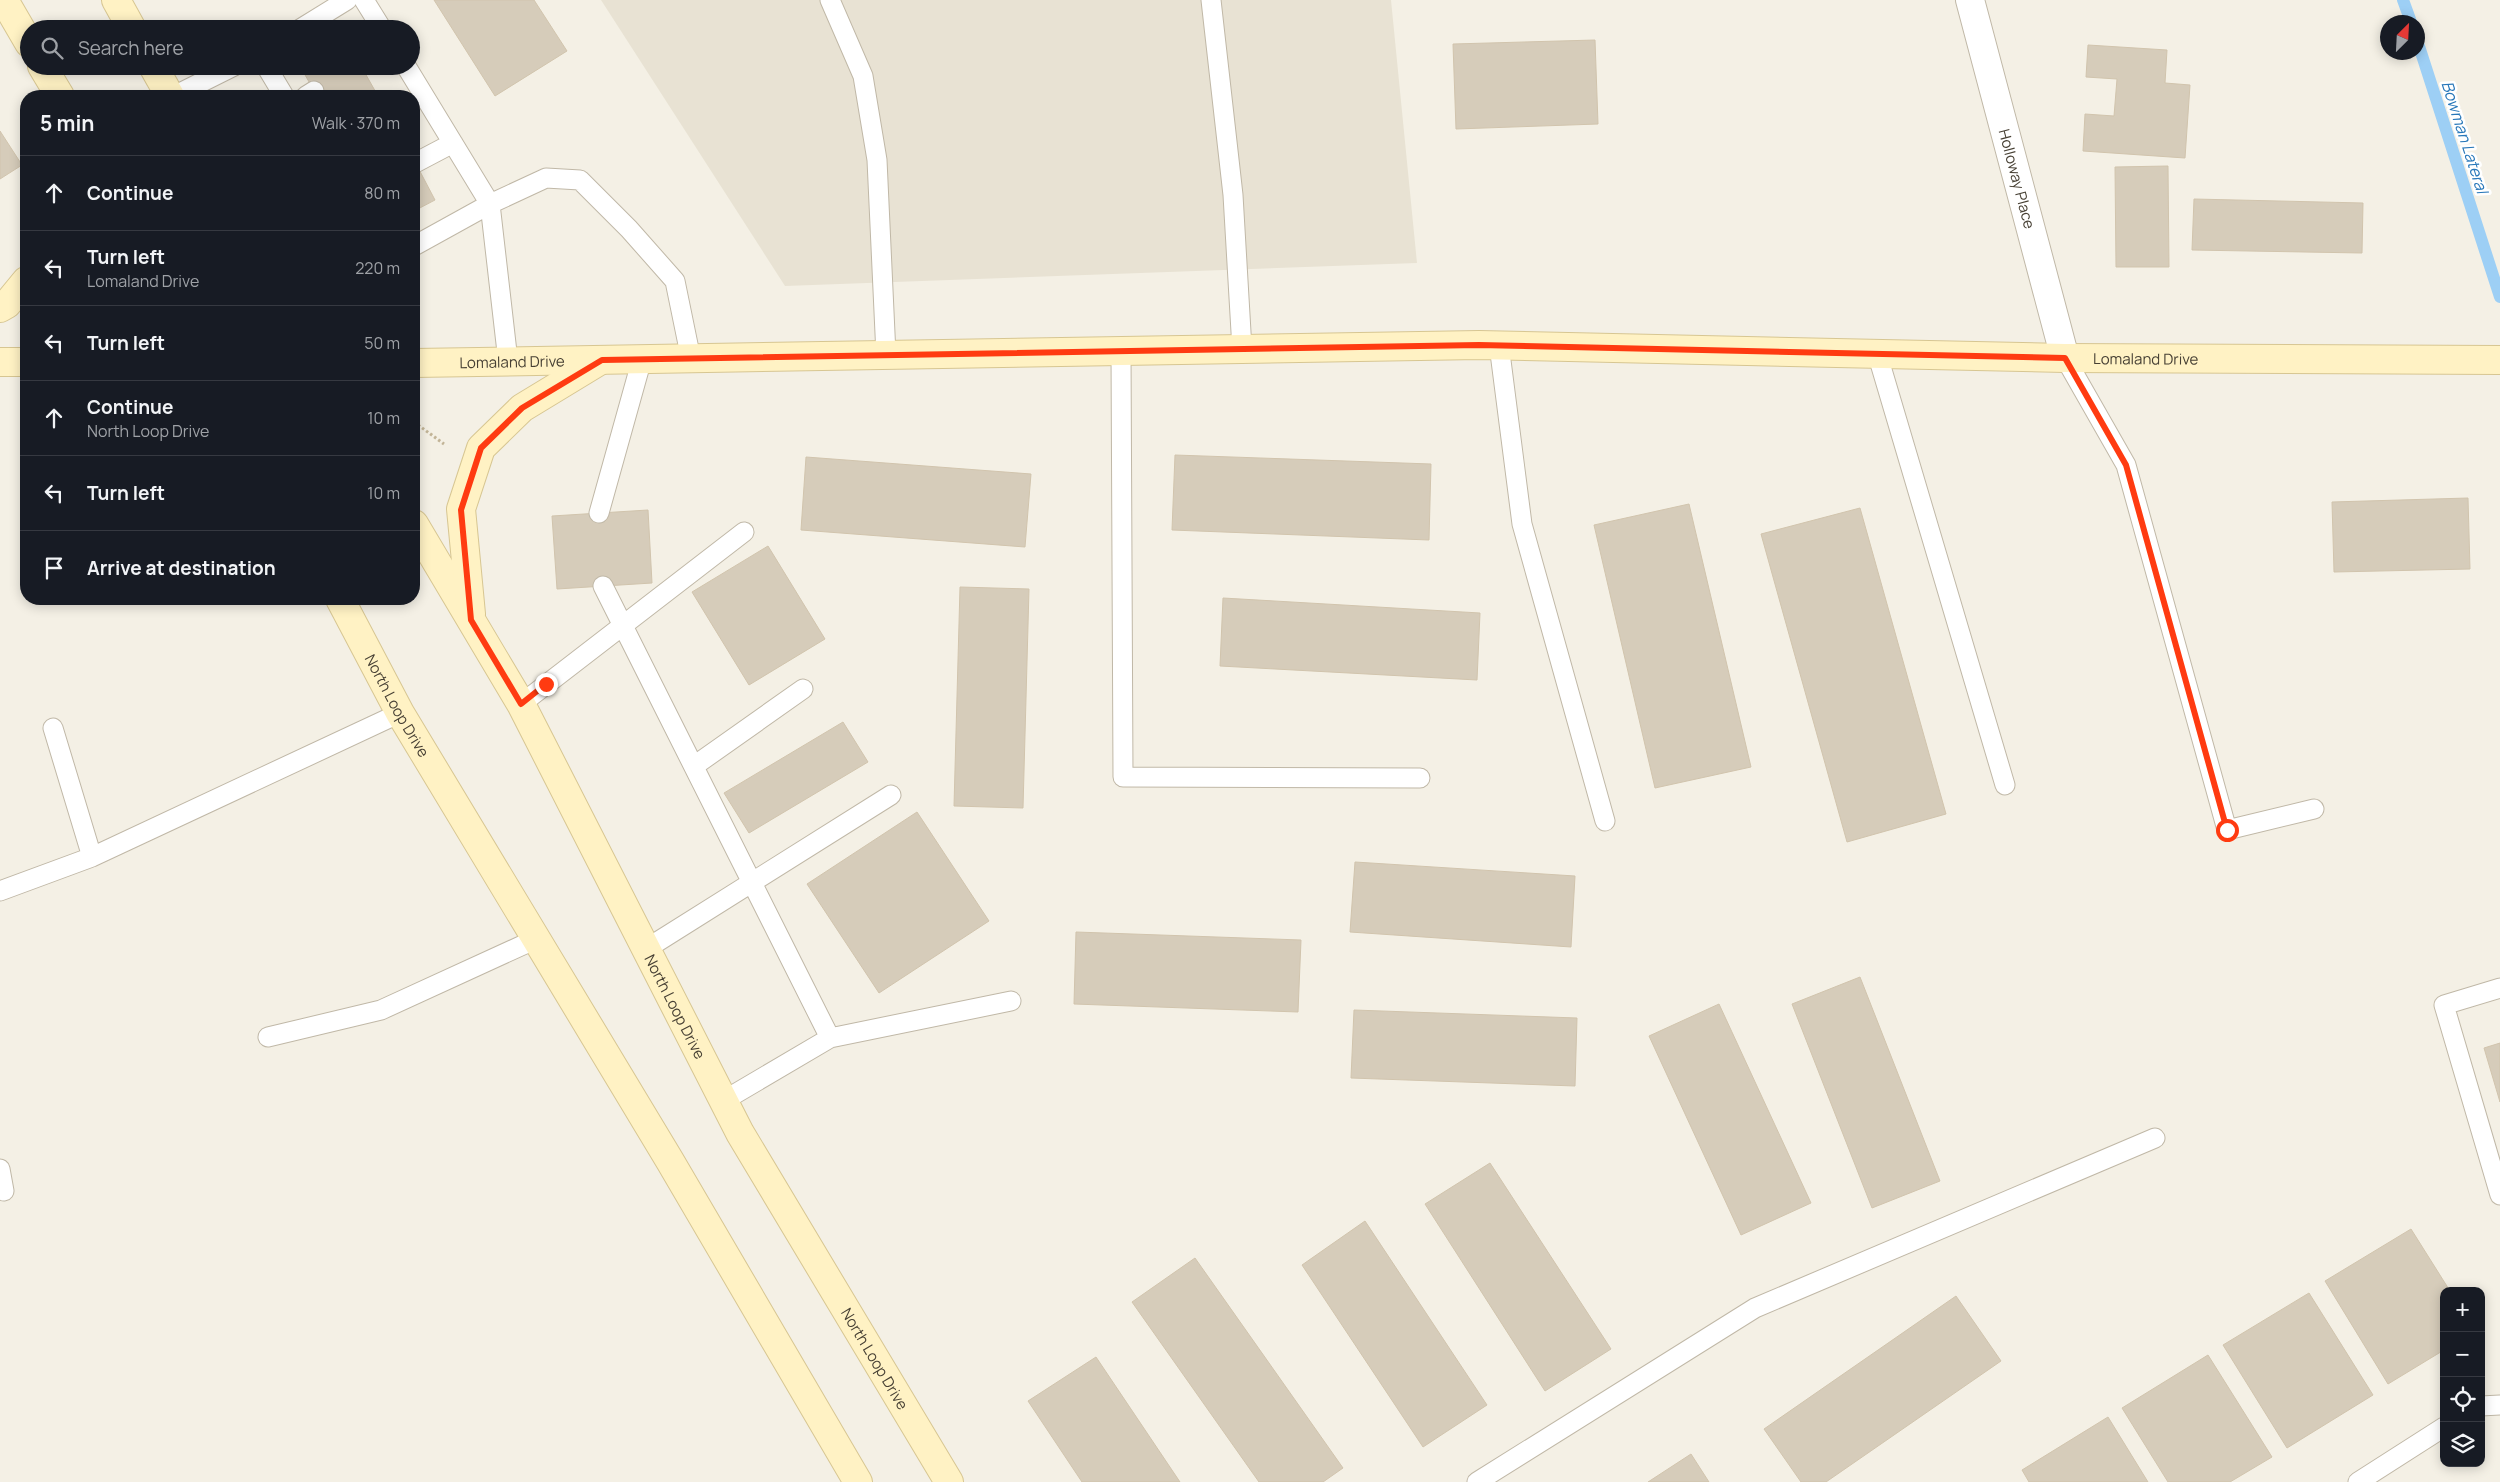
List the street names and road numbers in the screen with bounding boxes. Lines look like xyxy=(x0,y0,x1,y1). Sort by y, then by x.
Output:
street label: Holloway Place xyxy=(1994,127,2041,231)
street label: Lomaland Drive xyxy=(2093,348,2199,369)
street label: Lomaland Drive xyxy=(459,350,565,373)
street label: North Loop Drive xyxy=(360,650,435,761)
street label: North Loop Drive xyxy=(640,951,711,1063)
street label: North Loop Drive xyxy=(837,1304,914,1413)

